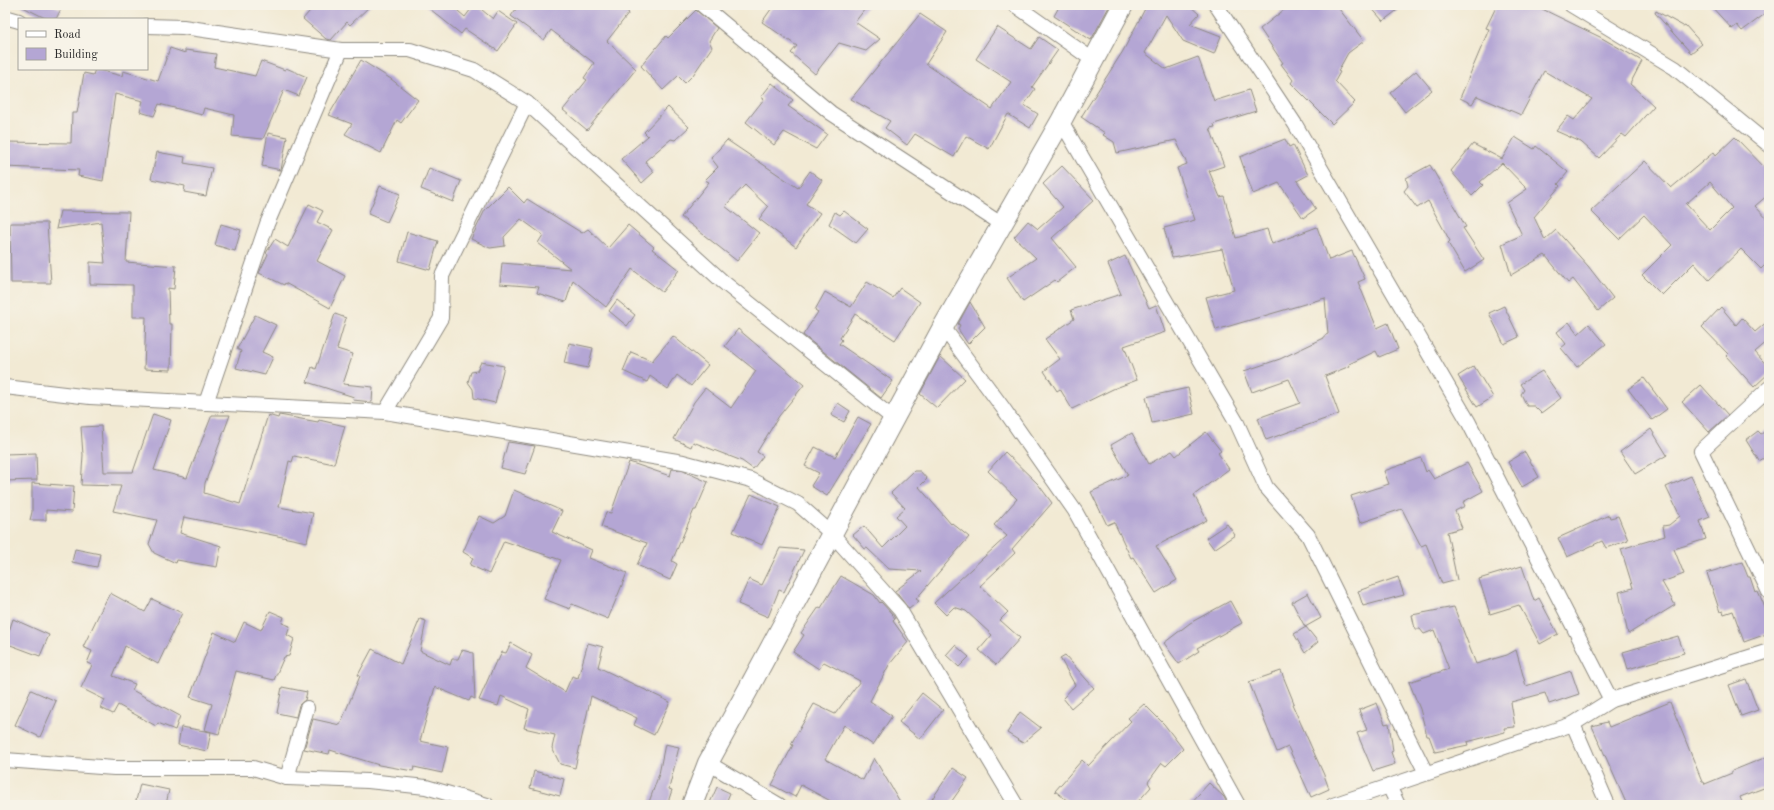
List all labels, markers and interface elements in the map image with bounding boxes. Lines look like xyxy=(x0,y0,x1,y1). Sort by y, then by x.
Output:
legend xyxy=(18,18,148,70)
text: Road xyxy=(54,29,81,41)
text: Building xyxy=(54,49,98,61)

